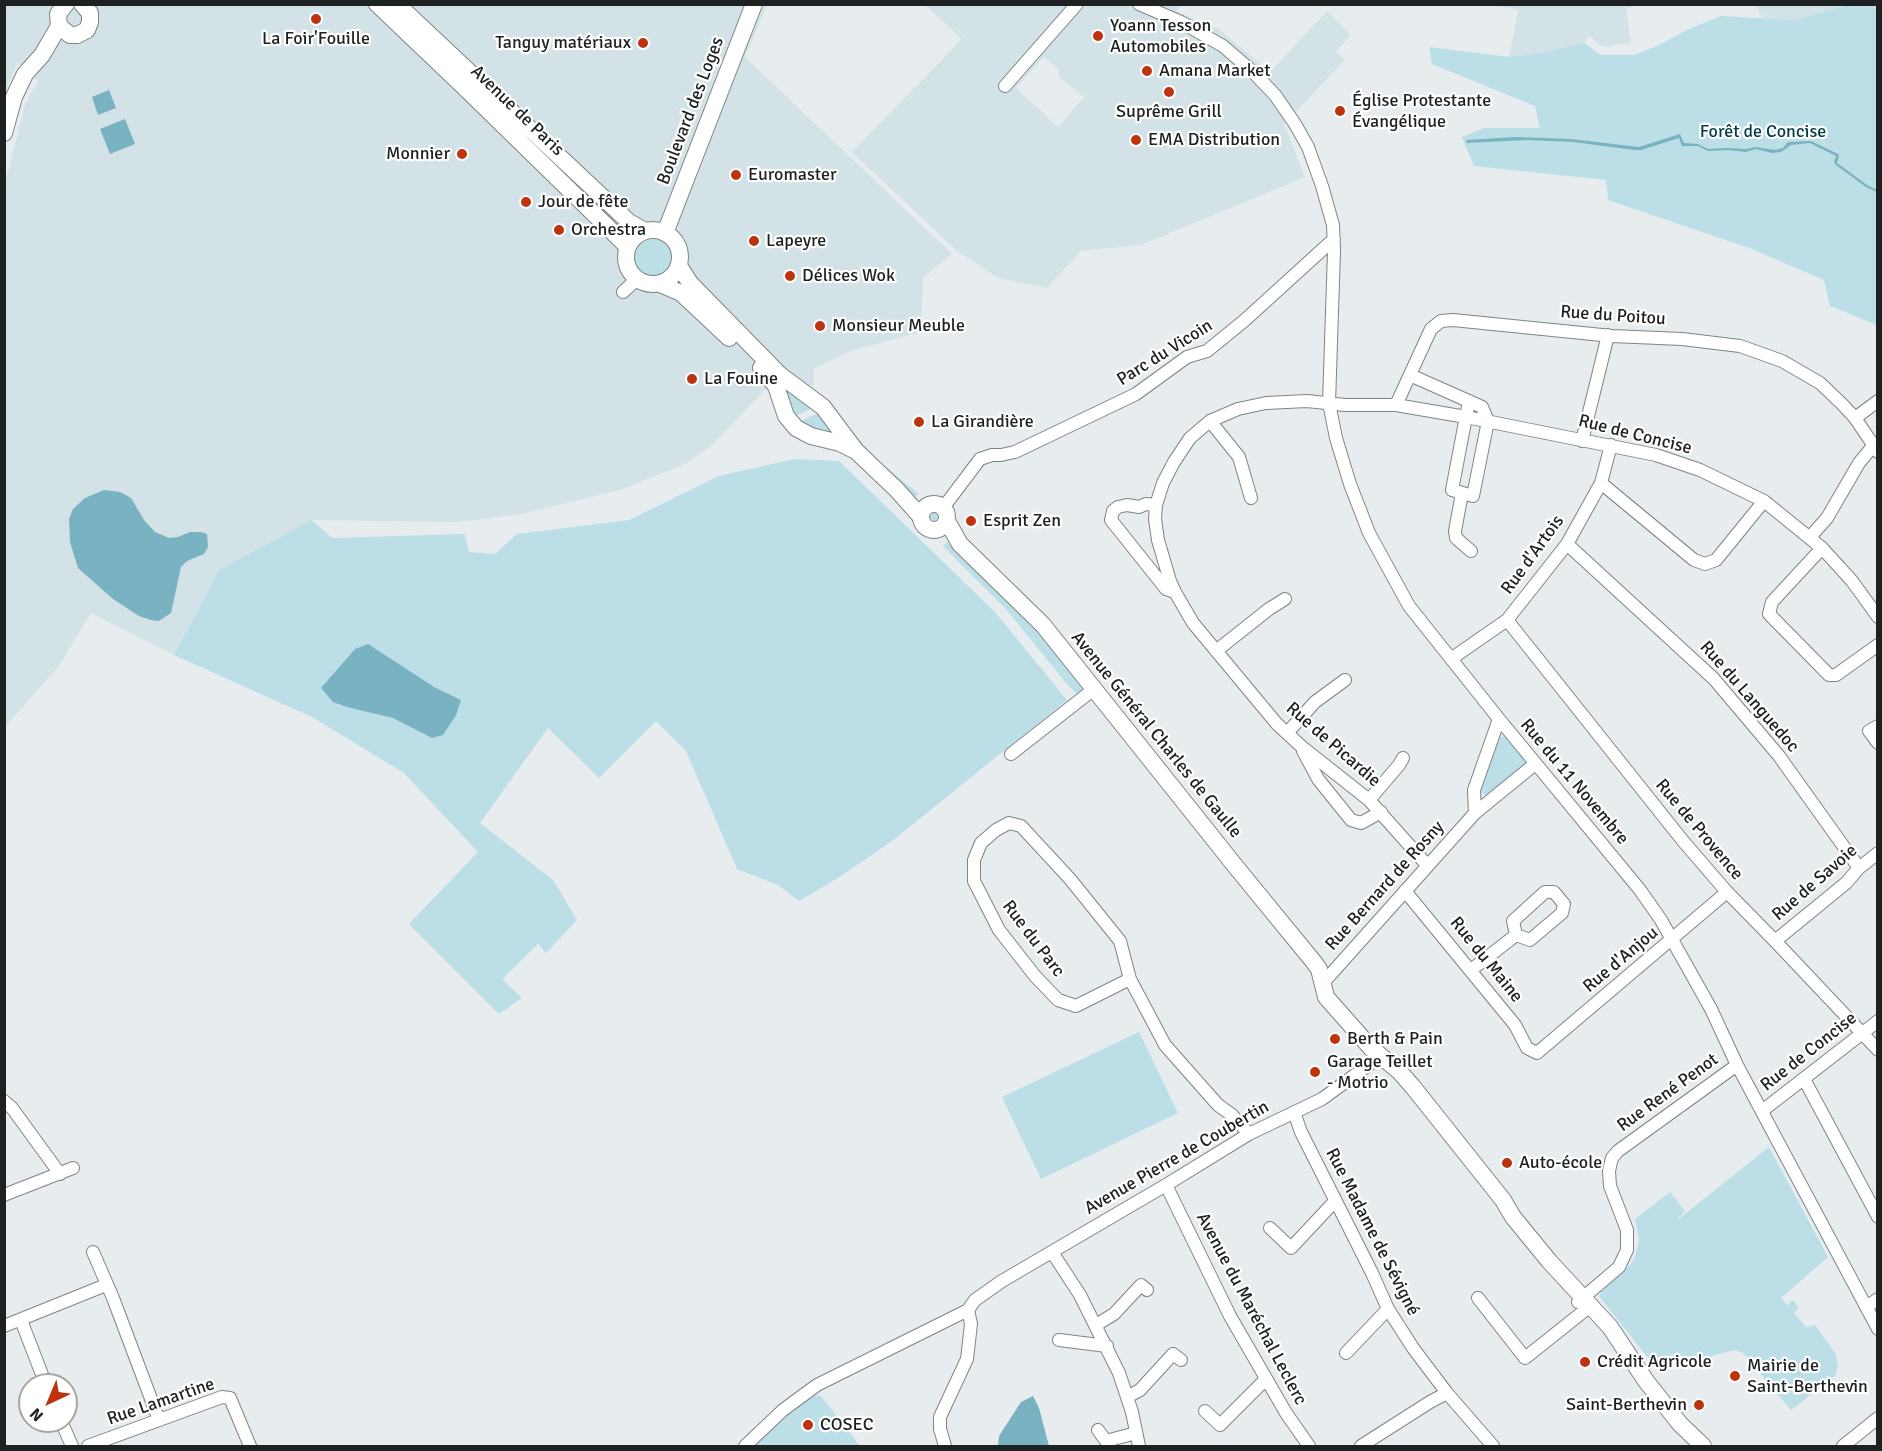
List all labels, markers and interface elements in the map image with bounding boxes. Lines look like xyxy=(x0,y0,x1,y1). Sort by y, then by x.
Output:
marker: La Foir'Fouille xyxy=(309,12,323,26)
place label: Yoann Tesson Automobiles xyxy=(1110,15,1211,57)
place label: La Foir'Fouille xyxy=(262,28,370,50)
marker: Yoann Tesson Automobiles xyxy=(1091,29,1105,43)
place label: Tanguy matériaux xyxy=(495,32,631,54)
street label: Boulevard des Loges xyxy=(653,34,729,188)
marker: Tanguy matériaux xyxy=(636,36,650,50)
place label: Amana Market xyxy=(1159,60,1271,82)
street label: Avenue de Paris xyxy=(466,61,568,161)
marker: Amana Market xyxy=(1140,64,1154,78)
marker: Suprême Grill xyxy=(1162,85,1176,99)
place label: Église Protestante Évangélique xyxy=(1352,90,1491,132)
place label: Suprême Grill xyxy=(1116,101,1222,123)
marker: Église Protestante Évangélique xyxy=(1333,104,1347,118)
park label: Forêt de Concise xyxy=(1700,121,1826,143)
place label: EMA Distribution xyxy=(1148,129,1280,151)
marker: EMA Distribution xyxy=(1129,133,1143,147)
place label: Monnier xyxy=(386,143,450,165)
marker: Monnier xyxy=(455,147,469,161)
place label: Euromaster xyxy=(748,164,837,186)
marker: Euromaster xyxy=(729,168,743,182)
place label: Jour de fête xyxy=(538,191,628,213)
marker: Jour de fête xyxy=(519,195,533,209)
place label: Orchestra xyxy=(571,219,646,241)
marker: Orchestra xyxy=(552,223,566,237)
place label: Lapeyre xyxy=(766,230,826,252)
marker: Lapeyre xyxy=(747,234,761,248)
place label: Délices Wok xyxy=(802,265,895,287)
marker: Délices Wok xyxy=(783,269,797,283)
street label: Rue du Poitou xyxy=(1560,302,1666,330)
place label: Monsieur Meuble xyxy=(832,315,965,337)
street label: Parc du Vicoin xyxy=(1113,315,1217,391)
marker: Monsieur Meuble xyxy=(813,319,827,333)
place label: La Fouine xyxy=(704,368,778,390)
marker: La Fouine xyxy=(685,372,699,386)
street label: Rue de Concise xyxy=(1576,410,1694,460)
place label: La Girandière xyxy=(931,411,1034,433)
marker: La Girandière xyxy=(912,415,926,429)
place label: Esprit Zen xyxy=(983,510,1061,532)
street label: Rue d'Artois xyxy=(1497,511,1569,599)
marker: Esprit Zen xyxy=(964,514,978,528)
street label: Avenue Général Charles de Gaulle xyxy=(1066,628,1246,842)
street label: Rue du Languedoc xyxy=(1695,637,1803,757)
street label: Rue de Picardie xyxy=(1281,698,1385,792)
street label: Rue du 11 Novembre xyxy=(1515,715,1633,849)
street label: Rue de Provence xyxy=(1650,775,1748,885)
street label: Rue Bernard de Rosny xyxy=(1321,817,1449,955)
street label: Rue de Savoie xyxy=(1768,840,1862,926)
street label: Rue du Parc xyxy=(997,896,1069,982)
street label: Rue du Maine xyxy=(1445,913,1527,1007)
street label: Rue d'Anjou xyxy=(1579,922,1663,998)
street label: Rue de Concise xyxy=(1757,1008,1861,1096)
place label: Berth & Pain xyxy=(1347,1028,1443,1050)
marker: Berth & Pain xyxy=(1328,1032,1342,1046)
street label: Rue René Penot xyxy=(1613,1049,1723,1137)
place label: Garage Teillet - Motrio xyxy=(1327,1051,1432,1094)
marker: Garage Teillet - Motrio xyxy=(1308,1065,1322,1079)
street label: Avenue Pierre de Coubertin xyxy=(1081,1096,1273,1220)
street label: Rue Madame de Sévigné xyxy=(1320,1145,1424,1319)
place label: Auto-école xyxy=(1519,1152,1602,1174)
marker: Auto-école xyxy=(1500,1156,1514,1170)
street label: Avenue du Maréchal Leclerc xyxy=(1191,1209,1311,1409)
place label: Crédit Agricole xyxy=(1597,1351,1712,1373)
marker: Crédit Agricole xyxy=(1578,1355,1592,1369)
place label: Mairie de Saint-Berthevin xyxy=(1747,1355,1868,1398)
marker: Mairie de Saint-Berthevin xyxy=(1728,1369,1742,1383)
north arrow xyxy=(18,1373,78,1433)
street label: Rue Lamartine xyxy=(104,1374,218,1430)
place label: Saint-Berthevin xyxy=(1566,1394,1687,1416)
marker: Saint-Berthevin xyxy=(1692,1398,1706,1412)
text: N xyxy=(26,1403,48,1426)
place label: COSEC xyxy=(820,1414,874,1436)
marker: COSEC xyxy=(801,1418,815,1432)

